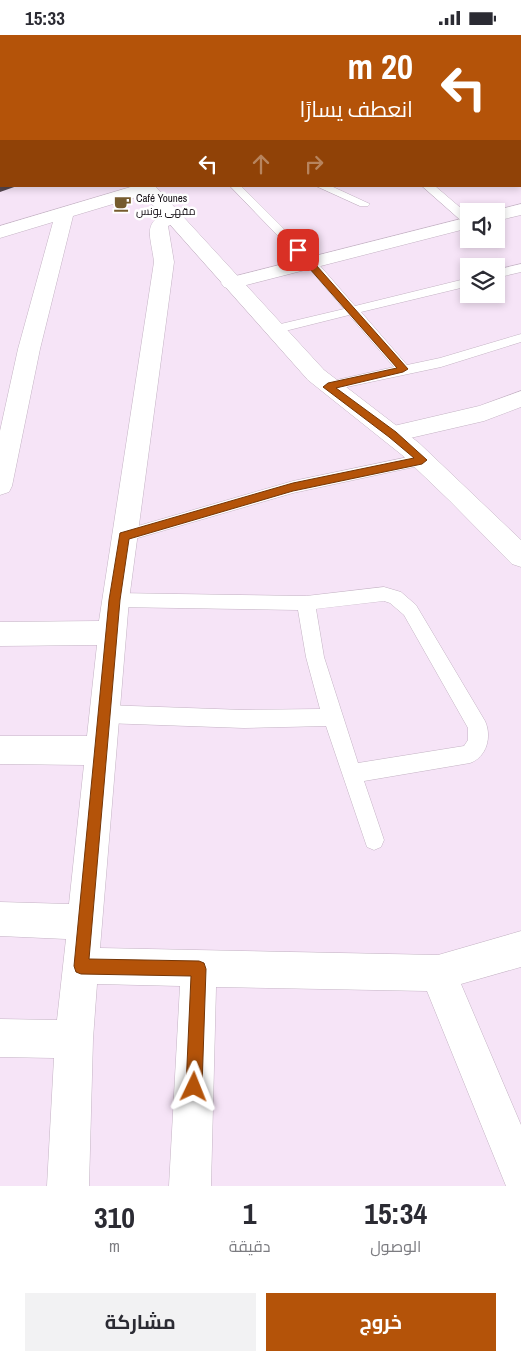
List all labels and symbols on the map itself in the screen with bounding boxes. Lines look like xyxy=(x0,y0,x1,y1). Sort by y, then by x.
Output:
place label: Café Younes مقهى يونس xyxy=(136,191,196,218)
cafe icon: Café Younes مقهى يونس xyxy=(112,194,132,214)
pin xyxy=(277,229,319,271)
position arrow xyxy=(167,1060,219,1112)

